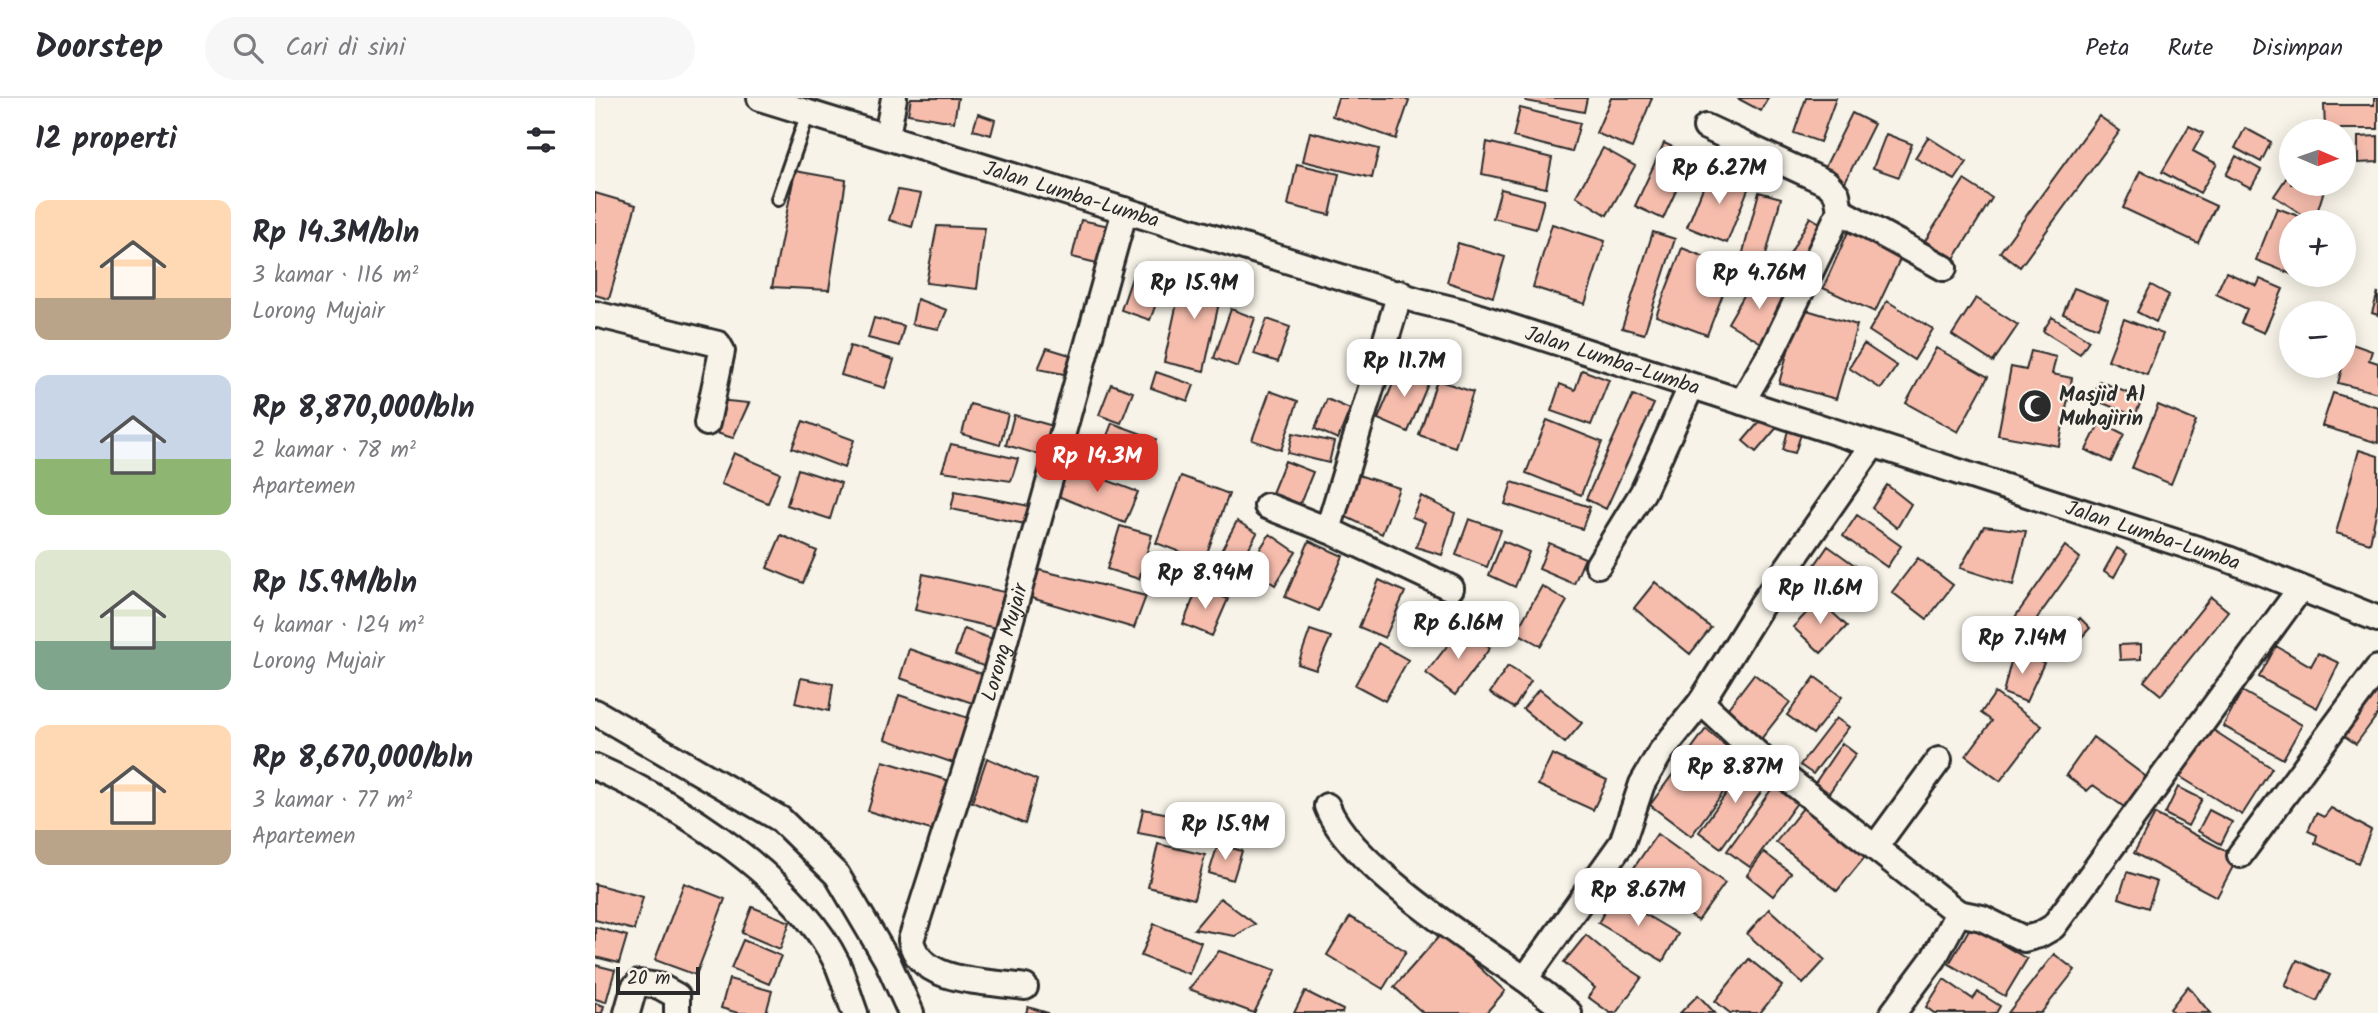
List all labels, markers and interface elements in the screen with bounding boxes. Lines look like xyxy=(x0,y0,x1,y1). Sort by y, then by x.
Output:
search box xyxy=(205,17,695,80)
text: Doorstep xyxy=(35,22,163,75)
text: Cari di sini xyxy=(285,27,405,69)
icon: search xyxy=(229,29,267,67)
text: Peta xyxy=(2085,29,2130,68)
text: Rute xyxy=(2168,29,2213,68)
text: Disimpan xyxy=(2251,29,2343,68)
text: 12 properti xyxy=(35,116,177,164)
north arrow xyxy=(2279,119,2355,196)
map controls xyxy=(2279,119,2356,378)
icon: filters xyxy=(522,121,560,159)
pin: Rp 6.27M xyxy=(1647,146,1791,206)
text: Rp 6.27M xyxy=(1672,151,1766,187)
street label: Jalan Lumba-Lumba xyxy=(979,153,1163,238)
text: Rp 14.3M/bln xyxy=(252,210,419,258)
button: + xyxy=(2279,210,2356,287)
icon: home xyxy=(91,228,175,312)
pin: Rp 4.76M xyxy=(1687,252,1831,311)
text: Rp 4.76M xyxy=(1712,256,1806,292)
text: 3 kamar · 116 m² xyxy=(252,258,418,294)
pin: Rp 15.9M xyxy=(1122,262,1266,321)
text: Rp 15.9M xyxy=(1150,266,1238,302)
text: Lorong Mujair xyxy=(252,294,384,330)
button: − xyxy=(2279,301,2356,378)
street label: Jalan Lumba-Lumba xyxy=(1520,318,1704,405)
pin: Rp 11.7M xyxy=(1332,340,1476,399)
text: Rp 11.7M xyxy=(1363,344,1445,380)
place label: Masjid Al Muhajirin xyxy=(2059,379,2145,436)
text: Rp 8,870,000/bln xyxy=(252,385,475,433)
mosque icon: Masjid Al Muhajirin xyxy=(2016,387,2054,425)
icon: home xyxy=(91,403,175,487)
text: 2 kamar · 78 m² xyxy=(252,433,416,469)
pin: Rp 14.3M xyxy=(1025,434,1169,494)
text: Rp 14.3M xyxy=(1052,439,1142,475)
text: Apartemen xyxy=(252,469,356,505)
street label: Jalan Lumba-Lumba xyxy=(2061,492,2245,580)
pin: Rp 8.94M xyxy=(1133,552,1277,611)
text: Rp 8.94M xyxy=(1157,556,1253,592)
text: Rp 15.9M/bln xyxy=(252,560,417,608)
pin: Rp 11.6M xyxy=(1748,566,1892,626)
text: Rp 11.6M xyxy=(1778,571,1862,607)
icon: home xyxy=(91,578,175,662)
street label: Lorong Mujair xyxy=(973,579,1038,706)
pin: Rp 6.16M xyxy=(1386,602,1530,661)
text: Rp 6.16M xyxy=(1413,606,1503,642)
text: 4 kamar · 124 m² xyxy=(252,608,424,644)
pin: Rp 7.14M xyxy=(1950,616,2094,676)
text: Rp 7.14M xyxy=(1978,621,2066,657)
text: Lorong Mujair xyxy=(252,644,384,680)
text: Rp 8,670,000/bln xyxy=(252,735,473,783)
pin: Rp 8.87M xyxy=(1663,746,1807,805)
text: Rp 8.87M xyxy=(1687,750,1783,786)
icon: home xyxy=(91,753,175,837)
text: 3 kamar · 77 m² xyxy=(252,783,412,819)
pin: Rp 15.9M xyxy=(1153,802,1297,862)
text: Rp 15.9M xyxy=(1181,807,1269,843)
text: Apartemen xyxy=(252,819,356,855)
pin: Rp 8.67M xyxy=(1566,868,1710,928)
text: Rp 8.67M xyxy=(1591,873,1685,909)
scale bar xyxy=(616,964,700,996)
text: 20 m xyxy=(627,964,670,994)

